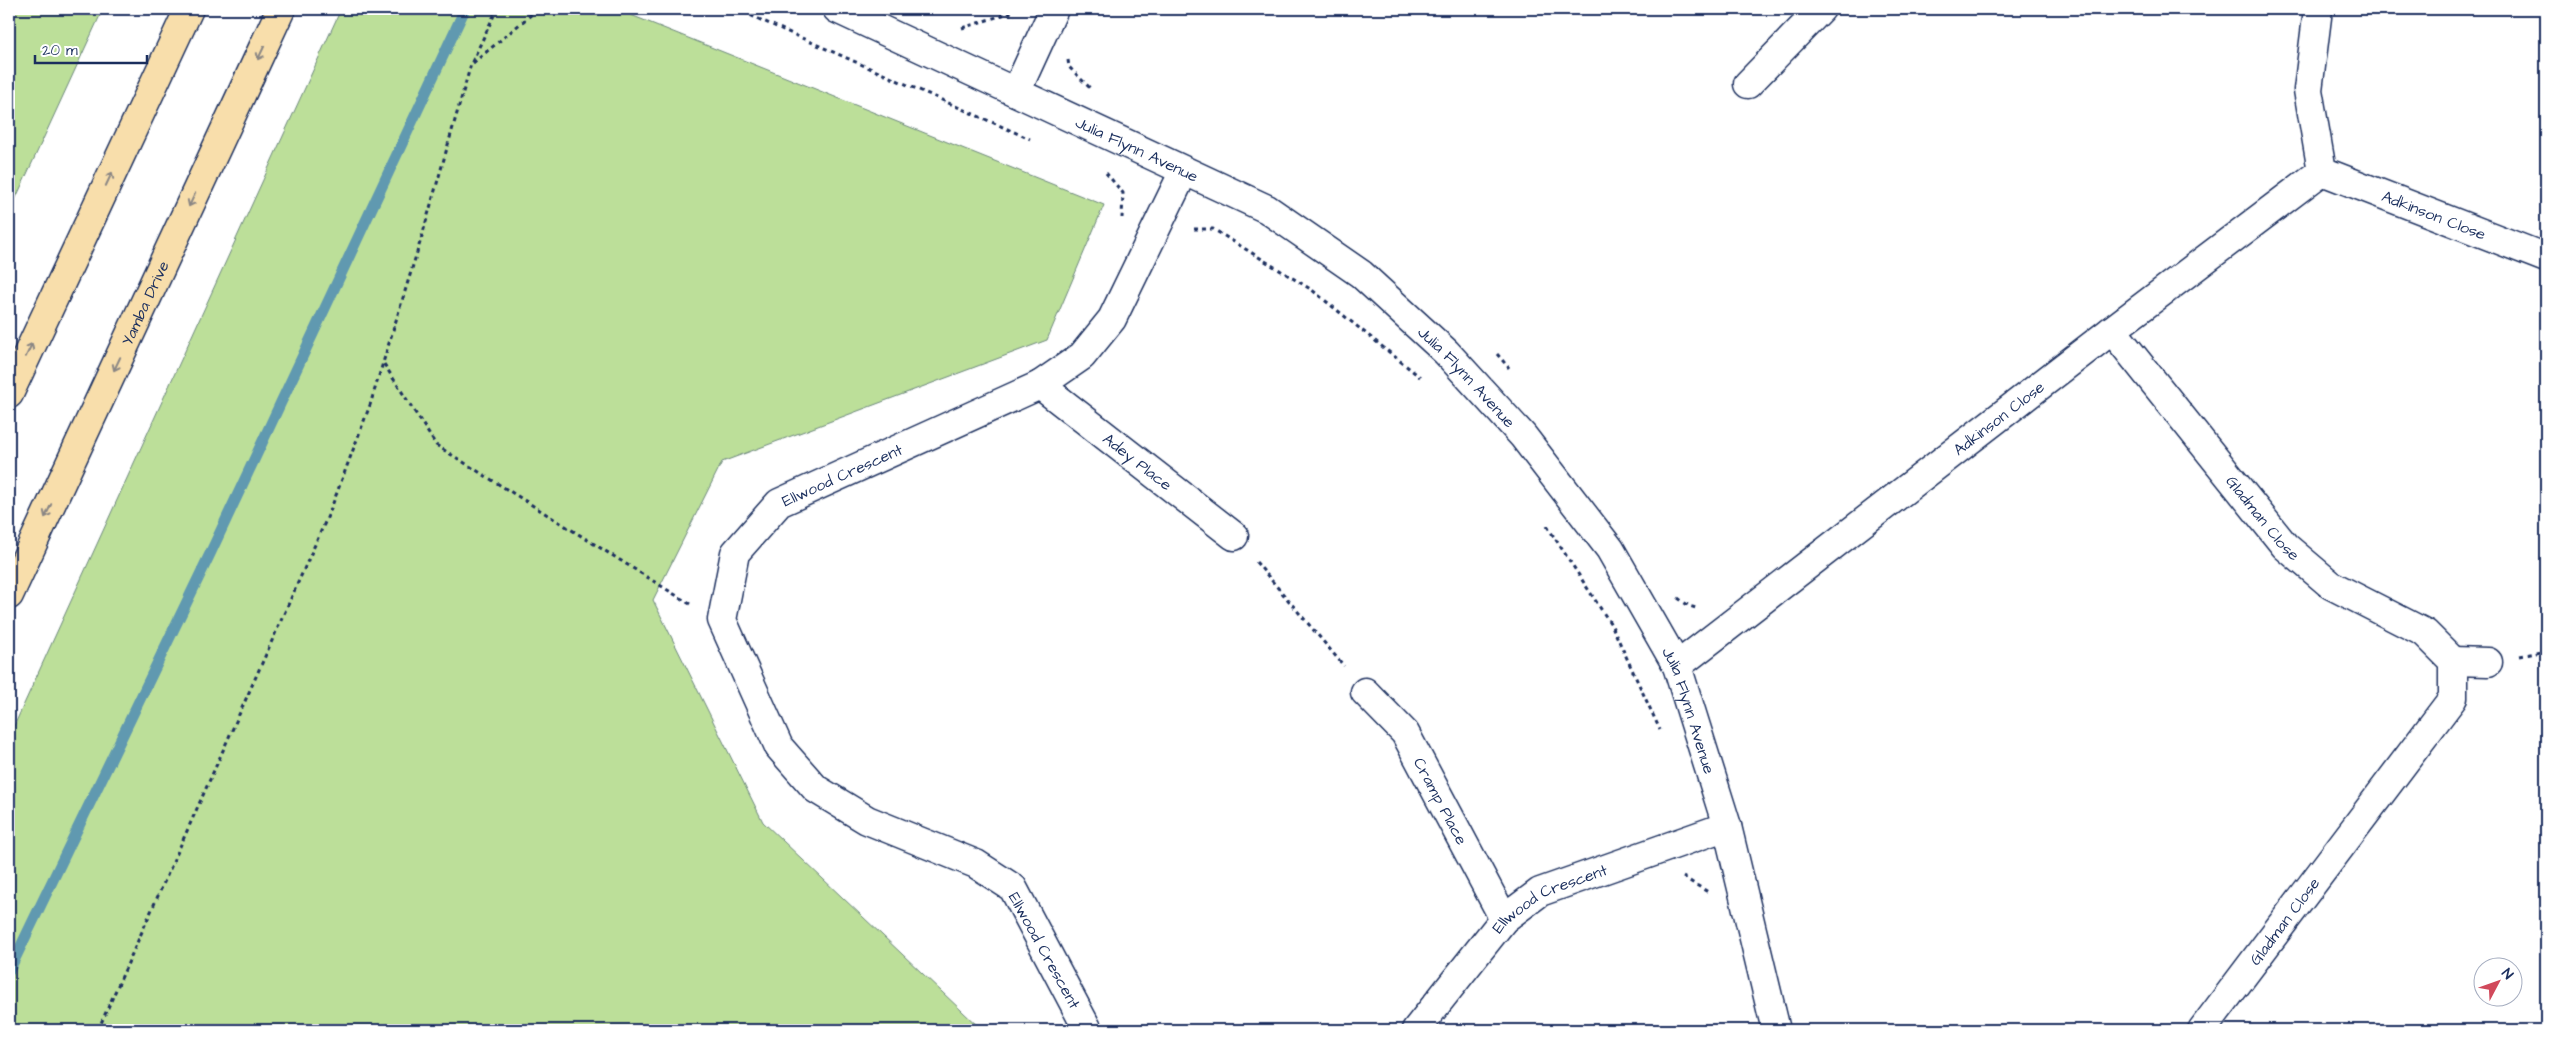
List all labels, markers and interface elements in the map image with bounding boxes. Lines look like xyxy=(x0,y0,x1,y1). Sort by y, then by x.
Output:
scale bar xyxy=(35,32,148,64)
text: 20 m xyxy=(42,40,78,61)
one-way arrow xyxy=(256,45,265,60)
street label: Julia Flynn Avenue xyxy=(1072,112,1202,188)
one-way arrow xyxy=(105,172,114,187)
street label: Adkinson Close xyxy=(2379,185,2489,246)
one-way arrow xyxy=(187,192,197,207)
street label: Yamba Drive xyxy=(116,257,175,349)
street label: Julia Flynn Avenue xyxy=(1413,321,1520,433)
one-way arrow xyxy=(25,343,35,358)
one-way arrow xyxy=(111,356,121,371)
street label: Adkinson Close xyxy=(1949,376,2049,461)
street label: Adey Place xyxy=(1098,428,1177,496)
street label: Ellwood Crescent xyxy=(779,438,907,512)
street label: Gladman Close xyxy=(2221,471,2304,566)
one-way arrow xyxy=(43,503,52,518)
street label: Julia Flynn Avenue xyxy=(1656,643,1720,777)
street label: Cramp Place xyxy=(1408,754,1473,849)
street label: Ellwood Crescent xyxy=(1487,859,1611,938)
street label: Gladman Close xyxy=(2245,873,2325,970)
street label: Ellwood Crescent xyxy=(1003,888,1086,1013)
north arrow xyxy=(2472,956,2522,1006)
text: N xyxy=(2497,964,2518,984)

